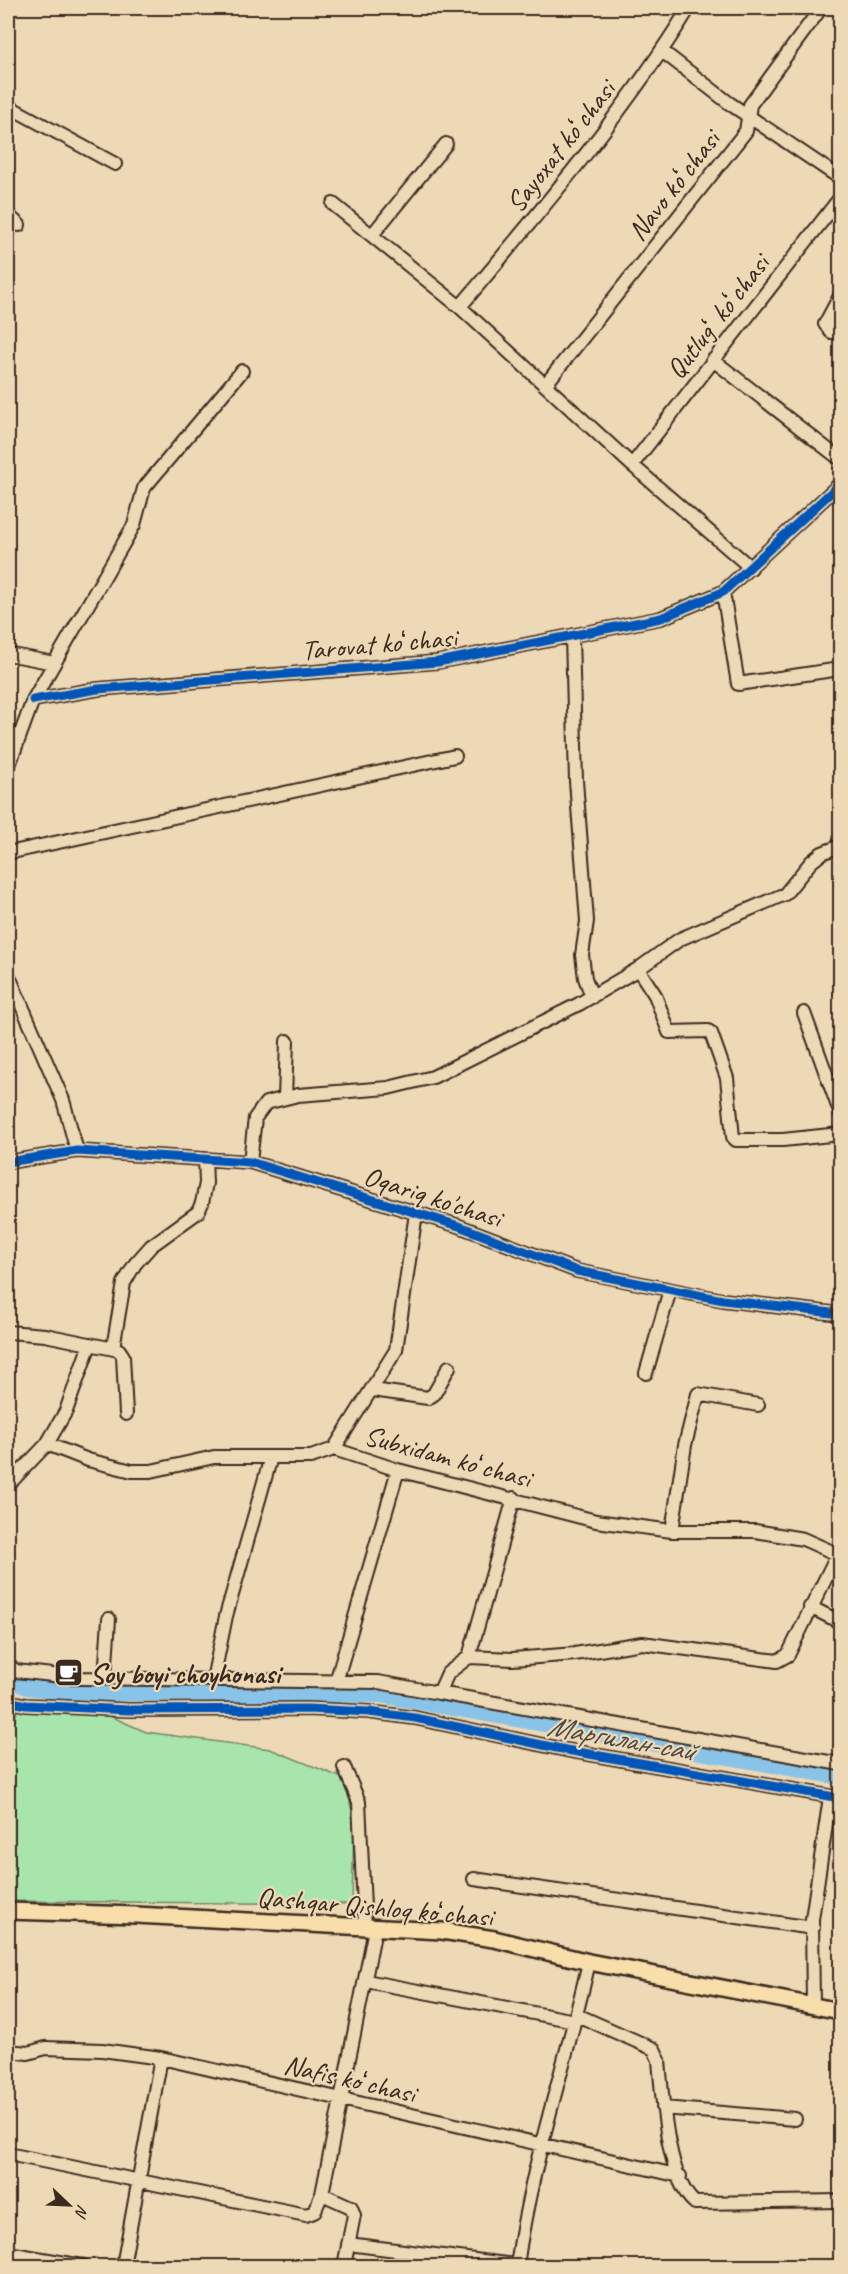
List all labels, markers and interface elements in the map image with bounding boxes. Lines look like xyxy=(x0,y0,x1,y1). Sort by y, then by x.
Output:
street label: Sayoxat koʻchasi xyxy=(498,70,625,219)
street label: Navo koʻchasi xyxy=(619,120,730,247)
street label: Qutlugʻ koʻchasi xyxy=(658,244,779,385)
street label: Tarovat koʻchasi xyxy=(300,619,462,668)
street label: Oqariq ko'chasi xyxy=(360,1158,510,1236)
street label: Subxidam koʻchasi xyxy=(361,1417,539,1496)
place label: Soy boyi choyhonasi xyxy=(90,1656,284,1691)
cafe icon: Soy boyi choyhonasi xyxy=(53,1657,85,1689)
water label: Маргилан-сай xyxy=(544,1706,703,1771)
street label: Qashqar Qishloq koʻchasi xyxy=(256,1879,498,1935)
street label: Nafis koʻchasi xyxy=(281,2046,423,2111)
north arrow xyxy=(39,2175,99,2235)
text: N xyxy=(70,2202,93,2222)

